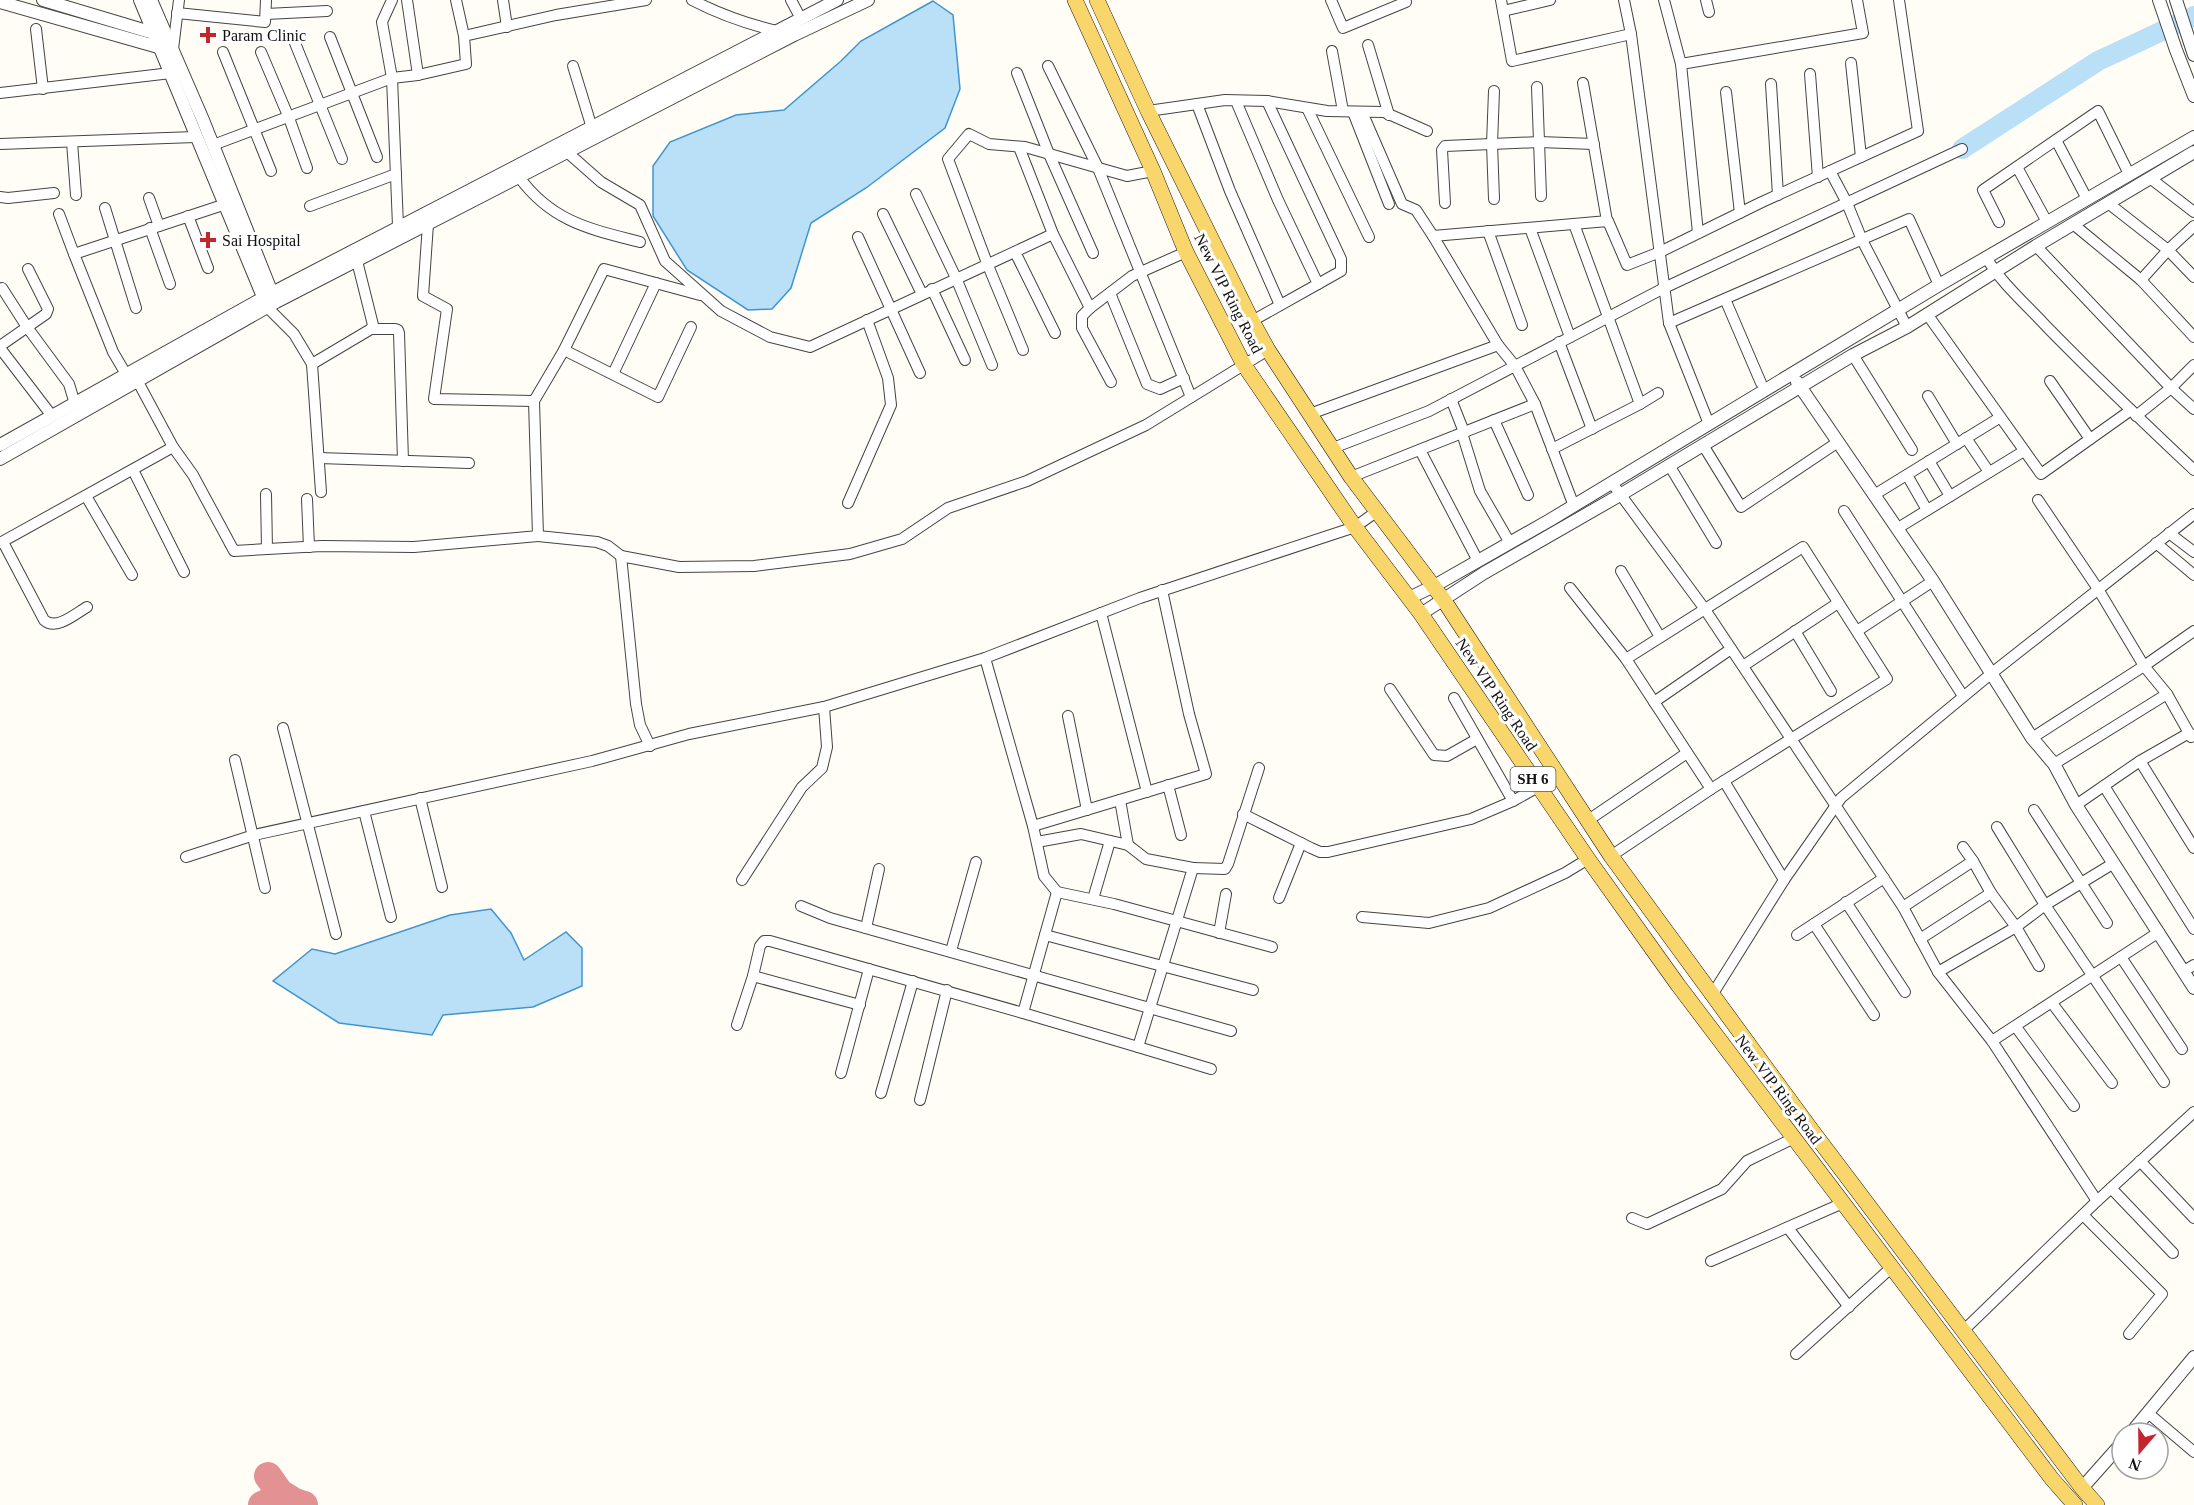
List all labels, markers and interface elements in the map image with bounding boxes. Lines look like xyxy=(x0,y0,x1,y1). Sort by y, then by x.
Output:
marker: Param Clinic xyxy=(199,26,217,44)
place label: Param Clinic xyxy=(222,27,306,44)
marker: Sai Hospital xyxy=(199,231,217,249)
street label: New VIP Ring Road xyxy=(1190,231,1266,356)
place label: Sai Hospital xyxy=(222,232,301,250)
street label: New VIP Ring Road xyxy=(1452,635,1541,754)
road number: SH 6 xyxy=(1510,767,1556,791)
street label: New VIP Ring Road xyxy=(1731,1031,1825,1148)
north arrow xyxy=(2110,1421,2170,1481)
text: N xyxy=(2126,1455,2143,1475)

